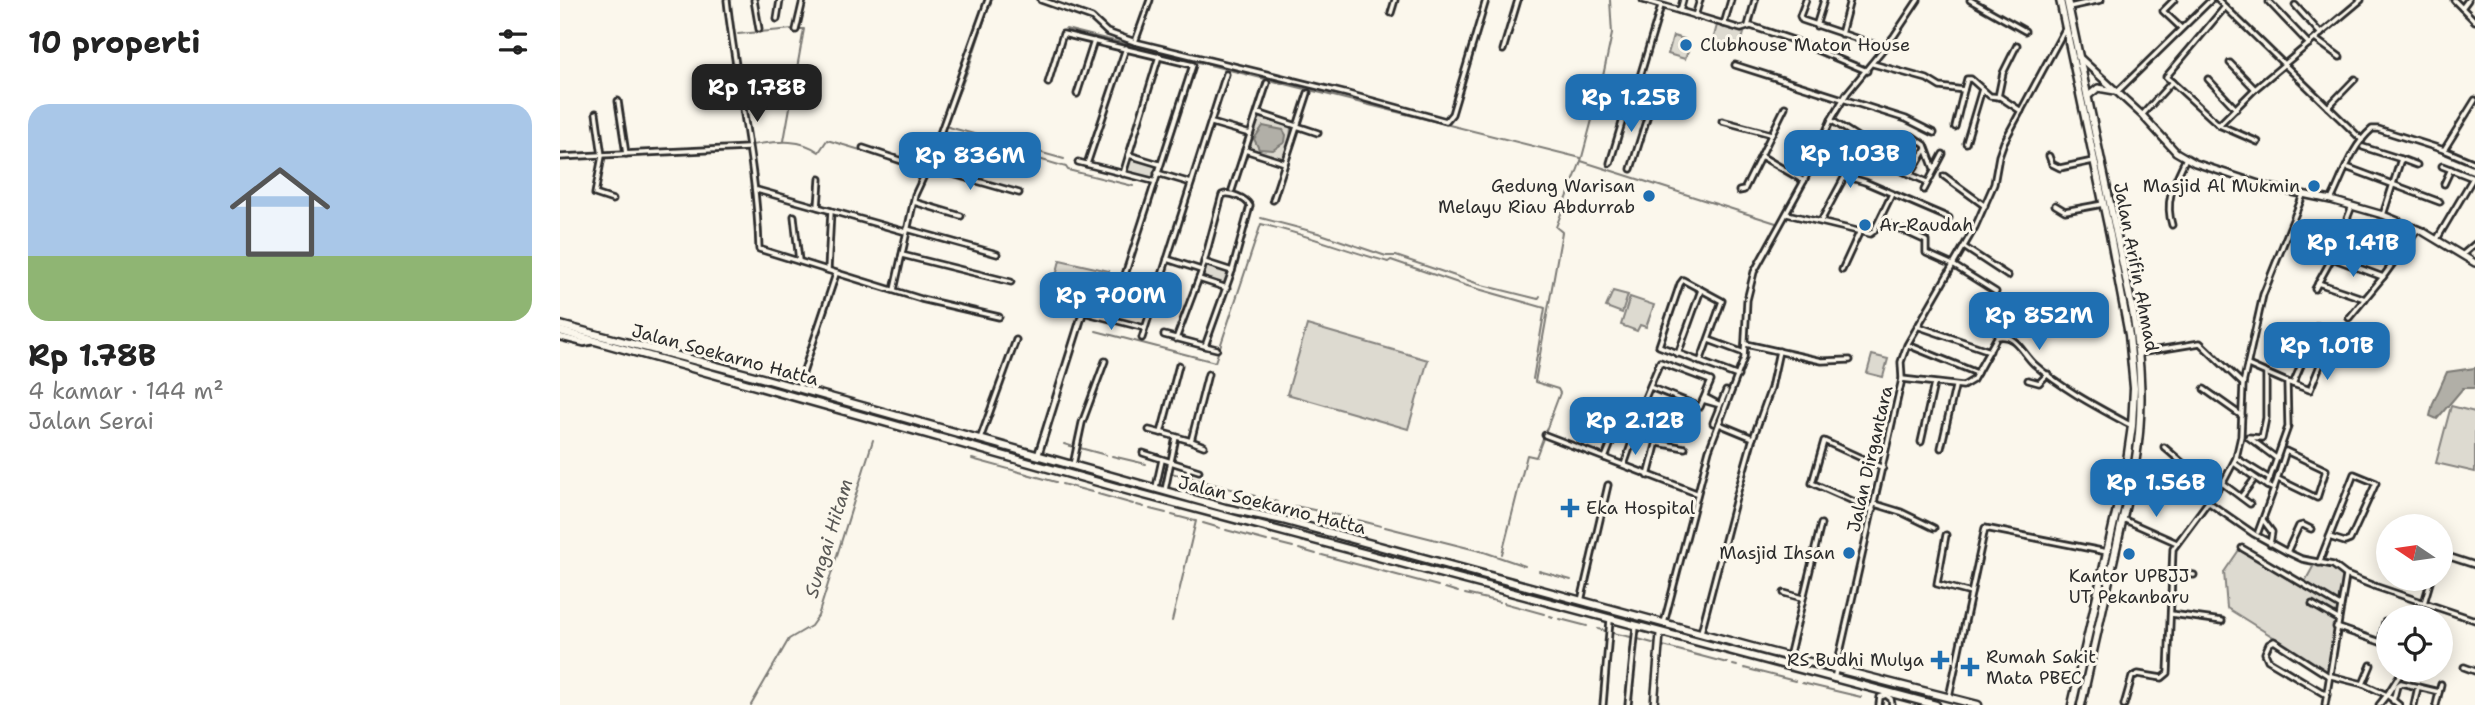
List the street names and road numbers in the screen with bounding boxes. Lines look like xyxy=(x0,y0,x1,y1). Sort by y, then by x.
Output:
street label: Jalan Arifin Ahmad xyxy=(2108,180,2164,354)
street label: Jalan Soekarno Hatta xyxy=(629,318,821,392)
street label: Jalan Dirgantara xyxy=(1841,383,1899,535)
street label: Jalan Soekarno Hatta xyxy=(1176,470,1368,540)

